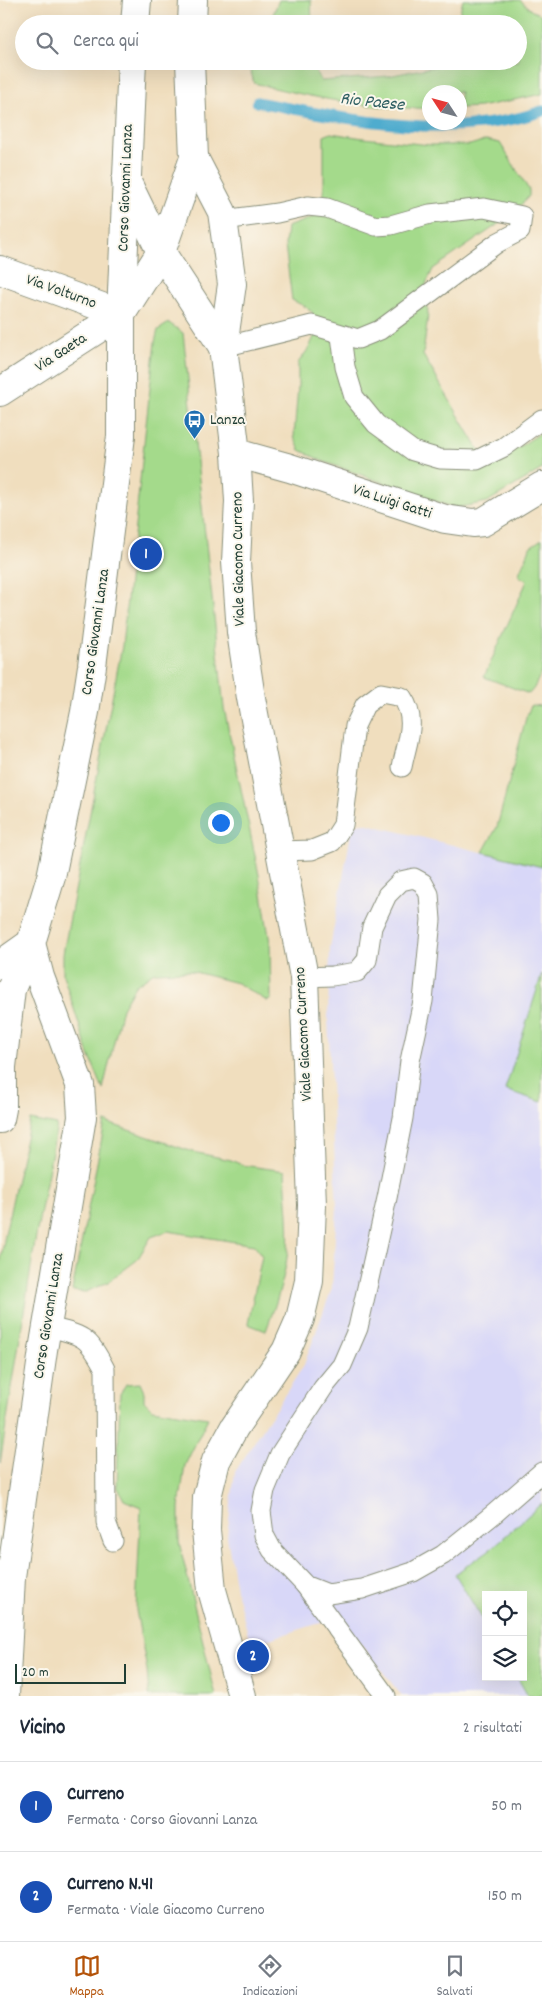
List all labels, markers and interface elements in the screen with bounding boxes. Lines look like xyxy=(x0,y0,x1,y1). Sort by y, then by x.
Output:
search box xyxy=(15,15,527,70)
icon: search xyxy=(33,29,61,57)
text: Cerca qui xyxy=(73,29,139,56)
north arrow xyxy=(422,85,467,130)
water label: Rio Paese xyxy=(339,87,406,119)
street label: Corso Giovanni Lanza xyxy=(112,124,140,252)
street label: Via Volturno xyxy=(22,269,100,315)
street label: Via Gaeta xyxy=(30,327,92,378)
bus stop icon: Lanza xyxy=(182,408,206,439)
place label: Lanza xyxy=(210,409,246,432)
street label: Via Luigi Gatti xyxy=(349,478,435,526)
street label: Viale Giacomo Curreno xyxy=(226,491,252,627)
pin: 1 xyxy=(130,535,162,573)
street label: Corso Giovanni Lanza xyxy=(76,567,116,697)
your location xyxy=(208,810,234,836)
street label: Viale Giacomo Curreno xyxy=(289,966,319,1102)
street label: Corso Giovanni Lanza xyxy=(28,1251,70,1381)
map controls xyxy=(482,1591,527,1681)
button: locate xyxy=(482,1591,527,1636)
button: layers xyxy=(482,1636,527,1681)
pin: 2 xyxy=(237,1637,269,1675)
scale bar xyxy=(15,1661,126,1684)
text: 20 m xyxy=(22,1663,49,1683)
text: Vicino xyxy=(20,1714,65,1744)
text: 2 risultati xyxy=(463,1717,522,1740)
text: Curreno xyxy=(67,1782,124,1809)
text: 1 xyxy=(34,1795,38,1818)
text: 50 m xyxy=(491,1795,522,1818)
text: Fermata · Corso Giovanni Lanza xyxy=(67,1809,257,1832)
text: Curreno N.41 xyxy=(67,1872,153,1899)
text: 2 xyxy=(33,1885,40,1908)
text: 150 m xyxy=(488,1885,522,1908)
text: Fermata · Viale Giacomo Curreno xyxy=(67,1899,265,1922)
tab: Mappa xyxy=(69,1952,104,2002)
tab: Indicazioni xyxy=(242,1952,298,2002)
tab: Salvati xyxy=(436,1952,473,2002)

